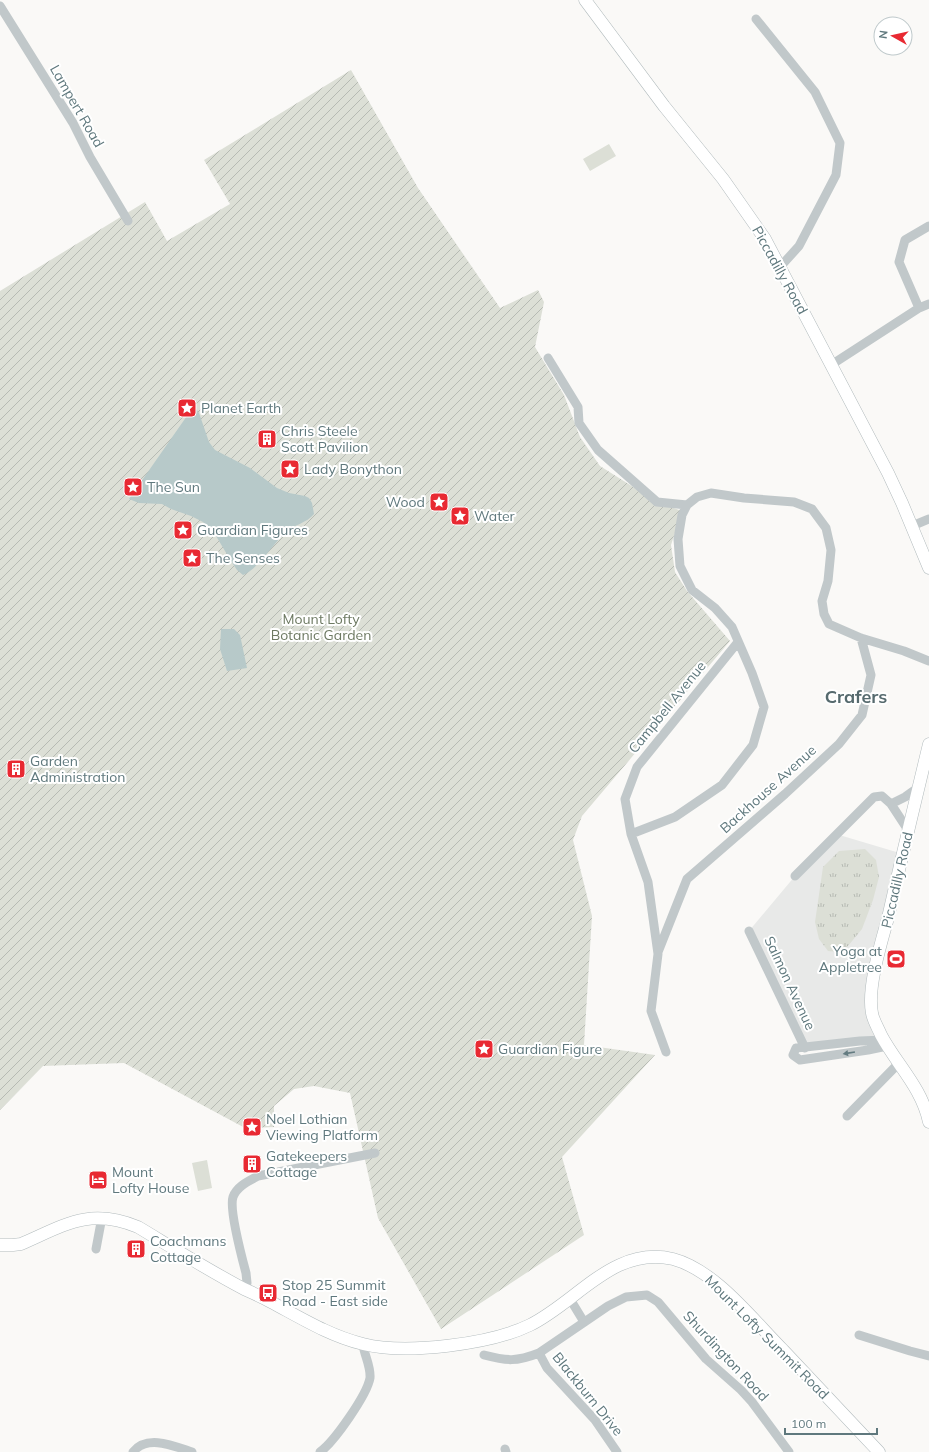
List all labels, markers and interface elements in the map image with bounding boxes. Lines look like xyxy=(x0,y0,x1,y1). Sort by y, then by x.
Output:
north arrow xyxy=(873,16,913,56)
text: N xyxy=(876,30,891,40)
street label: Lampert Road xyxy=(46,61,108,151)
street label: Piccadilly Road xyxy=(748,223,812,317)
place icon: Planet Earth xyxy=(176,397,198,419)
place label: Planet Earth xyxy=(201,399,281,417)
place label: Chris Steele Scott Pavilion xyxy=(281,422,368,456)
building icon: Chris Steele Scott Pavilion xyxy=(256,428,278,450)
place icon: Lady Bonython xyxy=(279,458,301,480)
place label: Lady Bonython xyxy=(304,460,402,478)
place icon: The Sun xyxy=(122,476,144,498)
place label: The Sun xyxy=(147,478,200,496)
place icon: Wood xyxy=(428,491,450,513)
place label: Wood xyxy=(386,493,425,511)
place icon: Water xyxy=(449,505,471,527)
place label: Water xyxy=(474,507,516,525)
place icon: Guardian Figures xyxy=(172,519,194,541)
place label: Guardian Figures xyxy=(197,521,308,539)
place icon: The Senses xyxy=(181,547,203,569)
place label: The Senses xyxy=(206,549,280,567)
park label: Mount Lofty Botanic Garden xyxy=(271,610,371,644)
street label: Campbell Avenue xyxy=(624,657,710,757)
district label: Crafers xyxy=(825,685,887,708)
street label: Backhouse Avenue xyxy=(716,741,820,837)
place label: Garden Administration xyxy=(30,752,125,786)
building icon: Garden Administration xyxy=(5,758,27,780)
street label: Piccadilly Road xyxy=(877,830,917,930)
street label: Salmon Avenue xyxy=(760,933,820,1033)
place label: Yoga at Appletree xyxy=(819,942,882,976)
sports icon: Yoga at Appletree xyxy=(885,948,907,970)
place icon: Guardian Figure xyxy=(473,1038,495,1060)
place label: Guardian Figure xyxy=(498,1040,602,1058)
one-way arrow xyxy=(843,1050,855,1056)
place label: Noel Lothian Viewing Platform xyxy=(266,1110,378,1144)
place icon: Noel Lothian Viewing Platform xyxy=(241,1116,263,1138)
place label: Gatekeepers Cottage xyxy=(266,1147,347,1181)
building icon: Gatekeepers Cottage xyxy=(241,1153,263,1175)
place label: Mount Lofty House xyxy=(112,1163,189,1197)
hotel icon: Mount Lofty House xyxy=(87,1169,109,1191)
place label: Coachmans Cottage xyxy=(150,1232,227,1266)
building icon: Coachmans Cottage xyxy=(125,1238,147,1260)
street label: Mount Lofty Summit Road xyxy=(701,1271,833,1403)
place label: Stop 25 Summit Road - East side xyxy=(282,1276,388,1310)
bus stop icon: Stop 25 Summit Road - East side xyxy=(257,1282,279,1304)
street label: Shurdington Road xyxy=(679,1307,773,1405)
street label: Blackburn Drive xyxy=(549,1348,627,1440)
scale bar xyxy=(785,1410,877,1436)
text: 100 m xyxy=(791,1416,826,1431)

